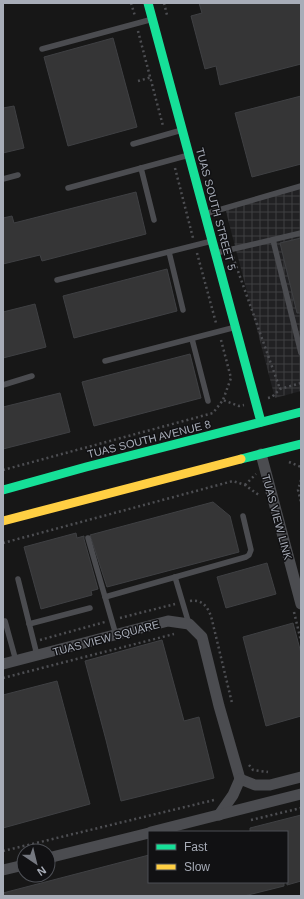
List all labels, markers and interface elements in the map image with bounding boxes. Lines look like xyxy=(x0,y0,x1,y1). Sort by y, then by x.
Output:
street label: TUAS SOUTH STREET 5 xyxy=(194,146,238,272)
street label: TUAS SOUTH AVENUE 8 xyxy=(86,418,212,460)
street label: TUAS VIEW LINK xyxy=(260,473,294,562)
street label: TUAS VIEW SQUARE xyxy=(51,618,161,658)
legend xyxy=(148,831,288,883)
text: Fast xyxy=(184,840,208,854)
north arrow xyxy=(16,843,56,883)
text: Slow xyxy=(184,860,210,874)
text: N xyxy=(35,864,48,878)

